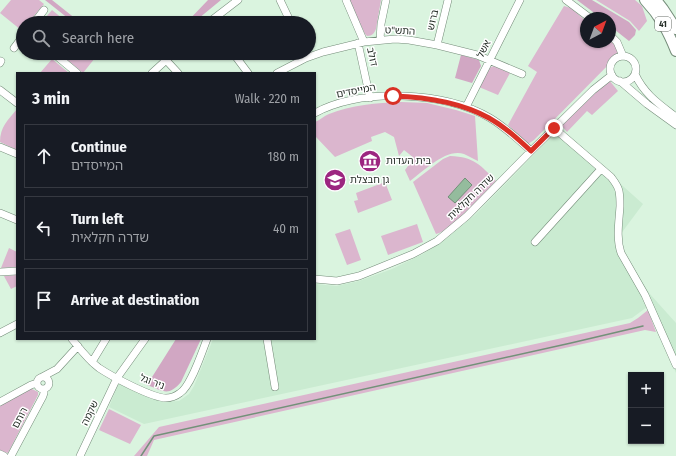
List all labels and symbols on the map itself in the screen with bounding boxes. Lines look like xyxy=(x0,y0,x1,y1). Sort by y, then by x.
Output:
street label: ברוש xyxy=(425,8,441,32)
north arrow xyxy=(580,12,616,48)
road number: 41 xyxy=(655,17,671,31)
street label: התש"ט xyxy=(385,24,415,38)
street label: אשל xyxy=(474,38,494,60)
street label: דולב xyxy=(364,46,380,68)
street label: המייסדים xyxy=(335,81,377,101)
route start xyxy=(384,87,402,105)
route end xyxy=(545,119,563,137)
museum icon: בית העדות xyxy=(357,148,383,174)
place label: בית העדות xyxy=(386,155,431,167)
school or university icon: גן חבצלת xyxy=(322,167,348,193)
street label: שדרה חקלאית xyxy=(445,172,497,222)
place label: גן חבצלת xyxy=(350,174,390,186)
street label: ניר וגל xyxy=(138,372,166,392)
street label: שקמה xyxy=(79,398,101,428)
street label: רותם xyxy=(10,405,30,431)

